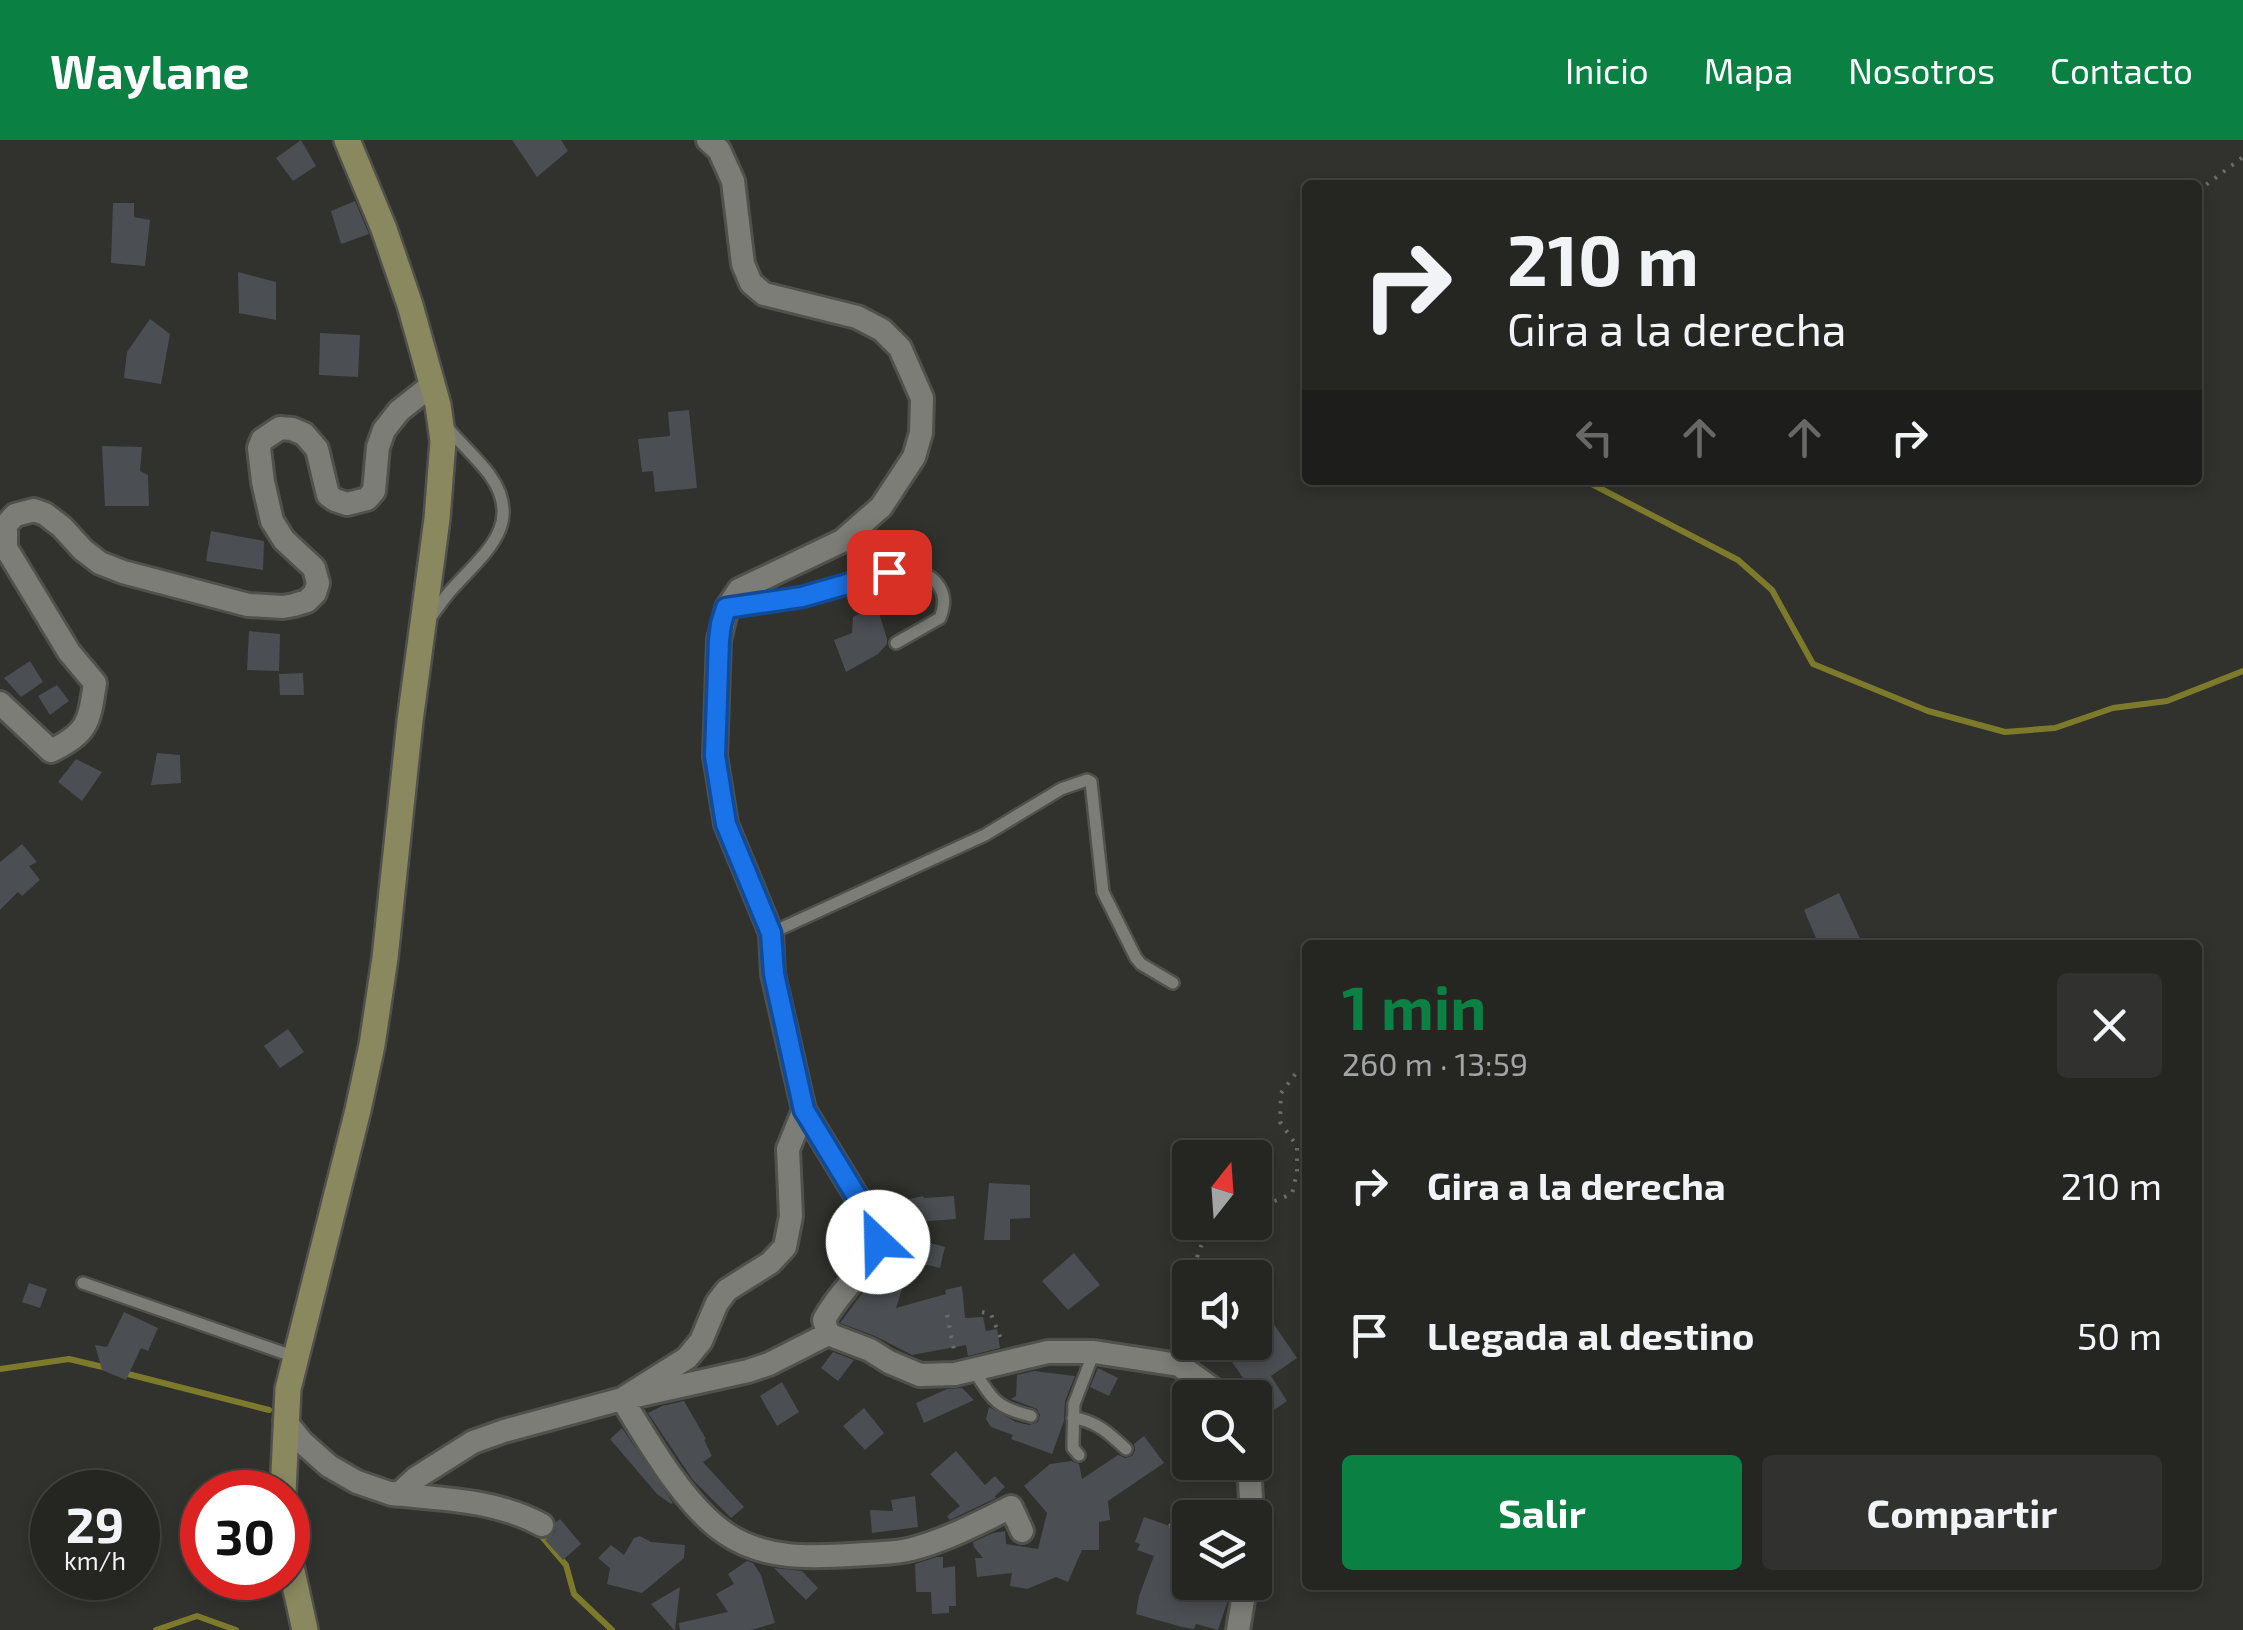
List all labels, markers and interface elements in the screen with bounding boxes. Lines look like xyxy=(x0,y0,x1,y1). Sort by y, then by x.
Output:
text: Waylane xyxy=(50,41,250,99)
text: Inicio xyxy=(1565,49,1649,91)
text: Mapa xyxy=(1704,49,1793,91)
text: Nosotros xyxy=(1848,49,1995,91)
text: Contacto xyxy=(2050,49,2193,91)
text: 210 m xyxy=(1507,216,1699,300)
icon: right xyxy=(1342,220,1472,350)
text: Gira a la derecha xyxy=(1507,301,1846,355)
icon: left xyxy=(1567,410,1622,465)
icon: ahead xyxy=(1672,410,1727,465)
icon: ahead xyxy=(1777,410,1832,465)
icon: right xyxy=(1882,410,1937,465)
pin xyxy=(847,530,932,615)
icon: arrive xyxy=(862,545,917,600)
text: 1 min xyxy=(1342,970,1486,1042)
button: close xyxy=(2057,973,2162,1078)
text: 260 m · 13:59 xyxy=(1342,1044,1528,1082)
north arrow xyxy=(1172,1140,1272,1240)
map controls xyxy=(1172,1140,1272,1600)
icon: right xyxy=(1342,1158,1397,1213)
text: Gira a la derecha xyxy=(1427,1162,1726,1208)
text: 210 m xyxy=(2061,1162,2162,1208)
position arrow xyxy=(826,1190,930,1294)
button: sound xyxy=(1172,1260,1272,1360)
icon: arrive xyxy=(1342,1308,1397,1363)
text: Llegada al destino xyxy=(1427,1312,1755,1358)
text: 50 m xyxy=(2077,1312,2162,1358)
button: search xyxy=(1172,1380,1272,1480)
button: Salir xyxy=(1342,1455,1742,1570)
button: Compartir xyxy=(1762,1455,2162,1570)
speed limit sign: 30 xyxy=(180,1470,310,1600)
text: 29 xyxy=(66,1493,124,1553)
button: layers xyxy=(1172,1500,1272,1600)
text: km/h xyxy=(64,1545,126,1575)

